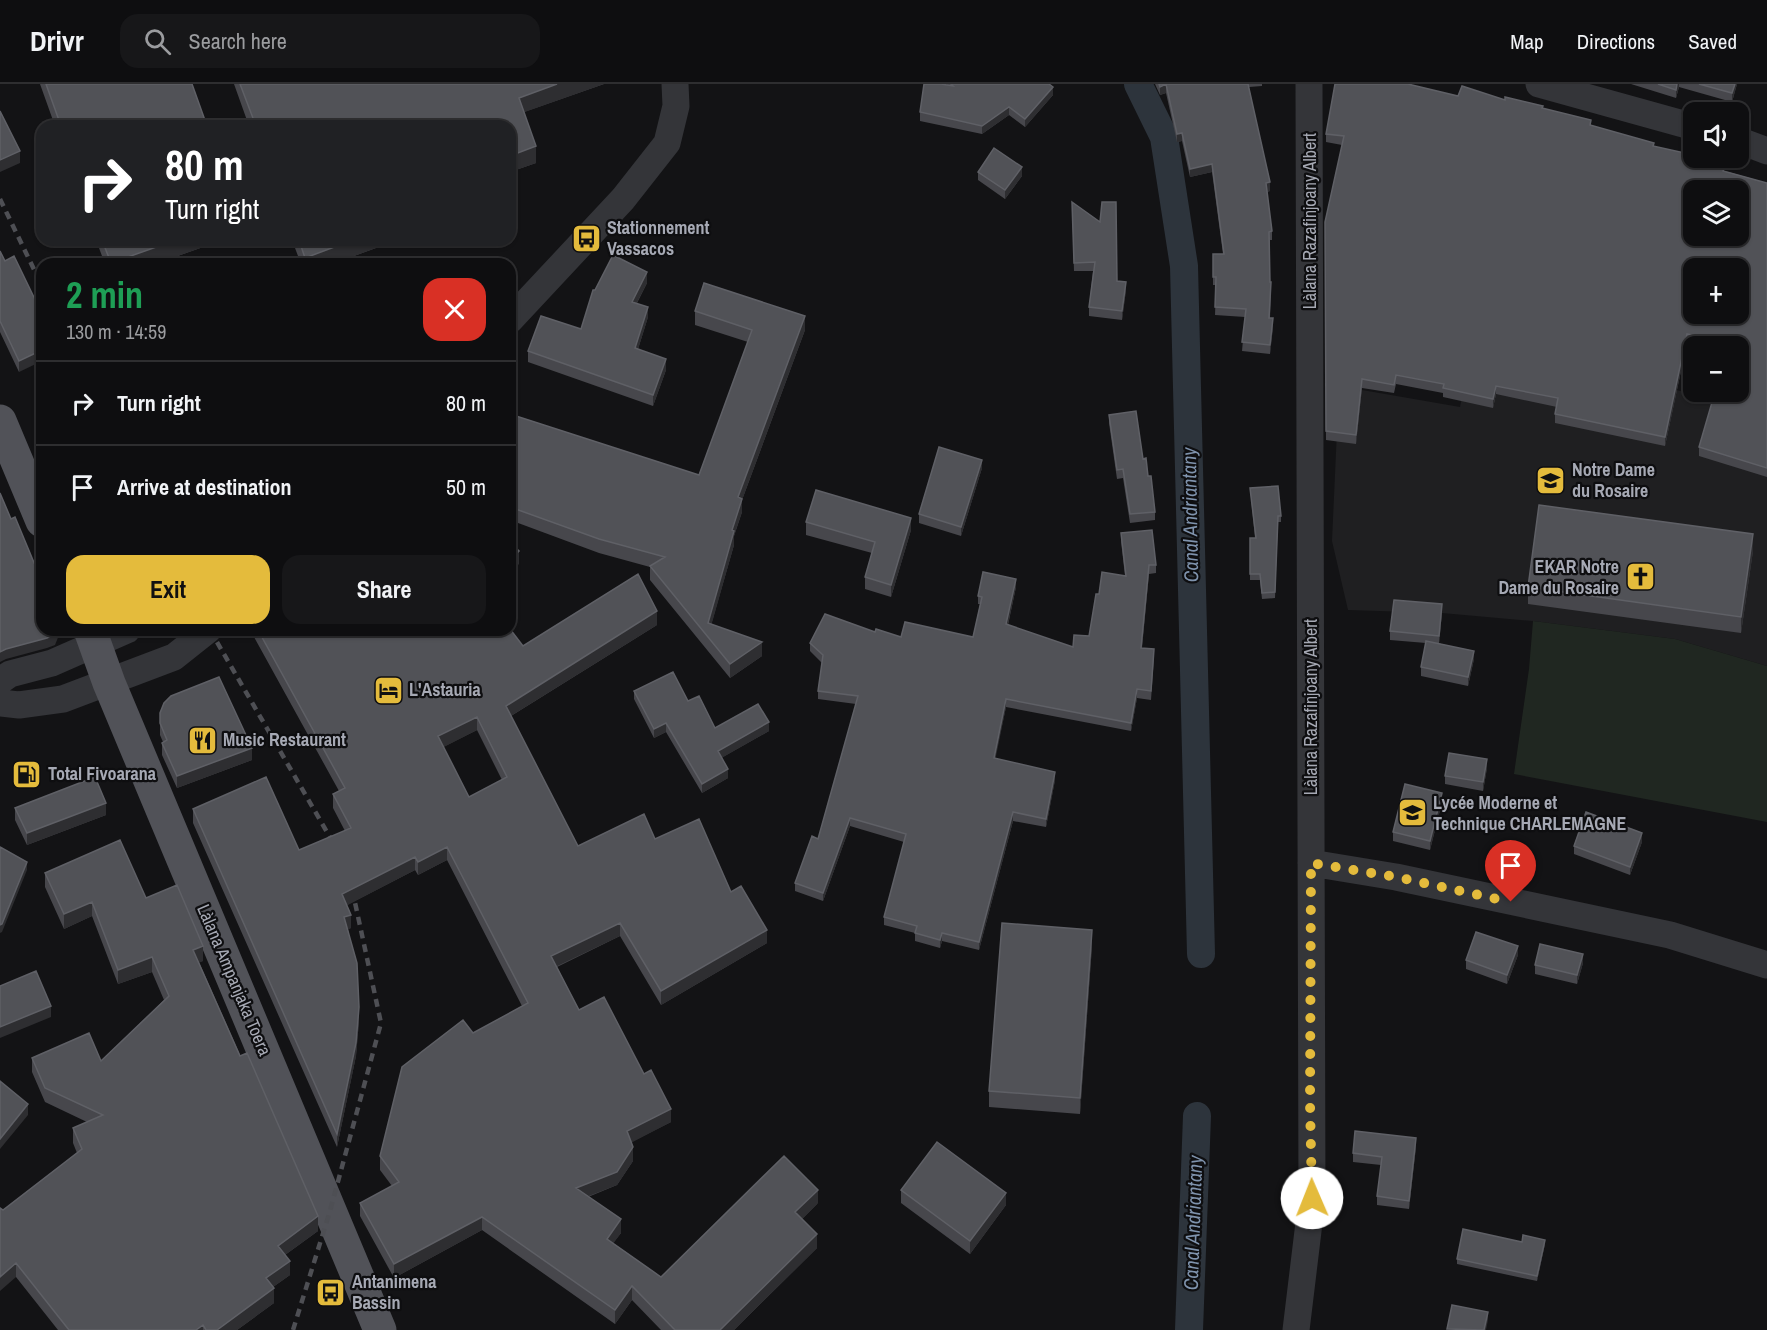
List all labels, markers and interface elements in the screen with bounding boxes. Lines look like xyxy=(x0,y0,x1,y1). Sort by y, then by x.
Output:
search box xyxy=(120,14,540,68)
text: Drivr xyxy=(30,22,84,60)
icon: search xyxy=(141,25,174,58)
text: Search here xyxy=(189,26,287,56)
text: Map xyxy=(1510,27,1544,56)
text: Directions xyxy=(1577,27,1655,56)
text: Saved xyxy=(1688,27,1737,56)
map controls xyxy=(1683,102,1749,402)
button: sound xyxy=(1683,102,1749,168)
street label: Làlana Razafinjoany Albert xyxy=(1297,133,1322,309)
text: 80 m xyxy=(165,137,244,193)
icon: right xyxy=(66,144,144,222)
button: layers xyxy=(1683,180,1749,246)
text: Turn right xyxy=(165,191,259,227)
place label: Stationnement Vassacos xyxy=(607,215,710,261)
bus stop icon: Stationnement Vassacos xyxy=(570,222,602,254)
button: + xyxy=(1683,258,1749,324)
text: 2 min xyxy=(66,271,143,319)
button: close xyxy=(423,278,486,341)
text: 130 m · 14:59 xyxy=(66,318,166,345)
button: − xyxy=(1683,336,1749,402)
icon: right xyxy=(66,387,99,420)
text: Turn right xyxy=(117,388,201,418)
text: 80 m xyxy=(446,388,486,418)
water label: Canal Andriantany xyxy=(1175,447,1204,583)
place label: Notre Dame du Rosaire xyxy=(1572,457,1655,503)
school or university icon: Notre Dame du Rosaire xyxy=(1535,464,1567,496)
icon: arrive xyxy=(66,471,99,504)
text: Arrive at destination xyxy=(117,472,291,502)
text: 50 m xyxy=(446,472,486,502)
place label: EKAR Notre Dame du Rosaire xyxy=(1498,554,1619,600)
button: Exit xyxy=(66,555,270,624)
button: Share xyxy=(282,555,486,624)
church icon: EKAR Notre Dame du Rosaire xyxy=(1624,561,1656,593)
street label: Làlana Razafinjoany Albert xyxy=(1298,619,1323,795)
hotel icon: L'Astauria xyxy=(372,674,404,706)
place label: L'Astauria xyxy=(409,677,481,702)
restaurant icon: Music Restaurant xyxy=(186,724,218,756)
place label: Music Restaurant xyxy=(223,727,346,752)
fuel station icon: Total Fivoarana xyxy=(11,758,43,790)
place label: Total Fivoarana xyxy=(48,761,157,786)
place label: Lycée Moderne et Technique CHARLEMAGNE xyxy=(1433,790,1626,836)
school or university icon: Lycée Moderne et Technique CHARLEMAGNE xyxy=(1396,797,1428,829)
pin xyxy=(1485,840,1536,902)
icon: arrive xyxy=(1494,849,1527,882)
street label: Làlana Ampanjaka Toera xyxy=(191,900,278,1059)
water label: Canal Andriantany xyxy=(1177,1154,1208,1291)
position arrow xyxy=(1280,1166,1344,1230)
place label: Antanimena Bassin xyxy=(352,1269,437,1315)
bus stop icon: Antanimena Bassin xyxy=(315,1276,347,1308)

